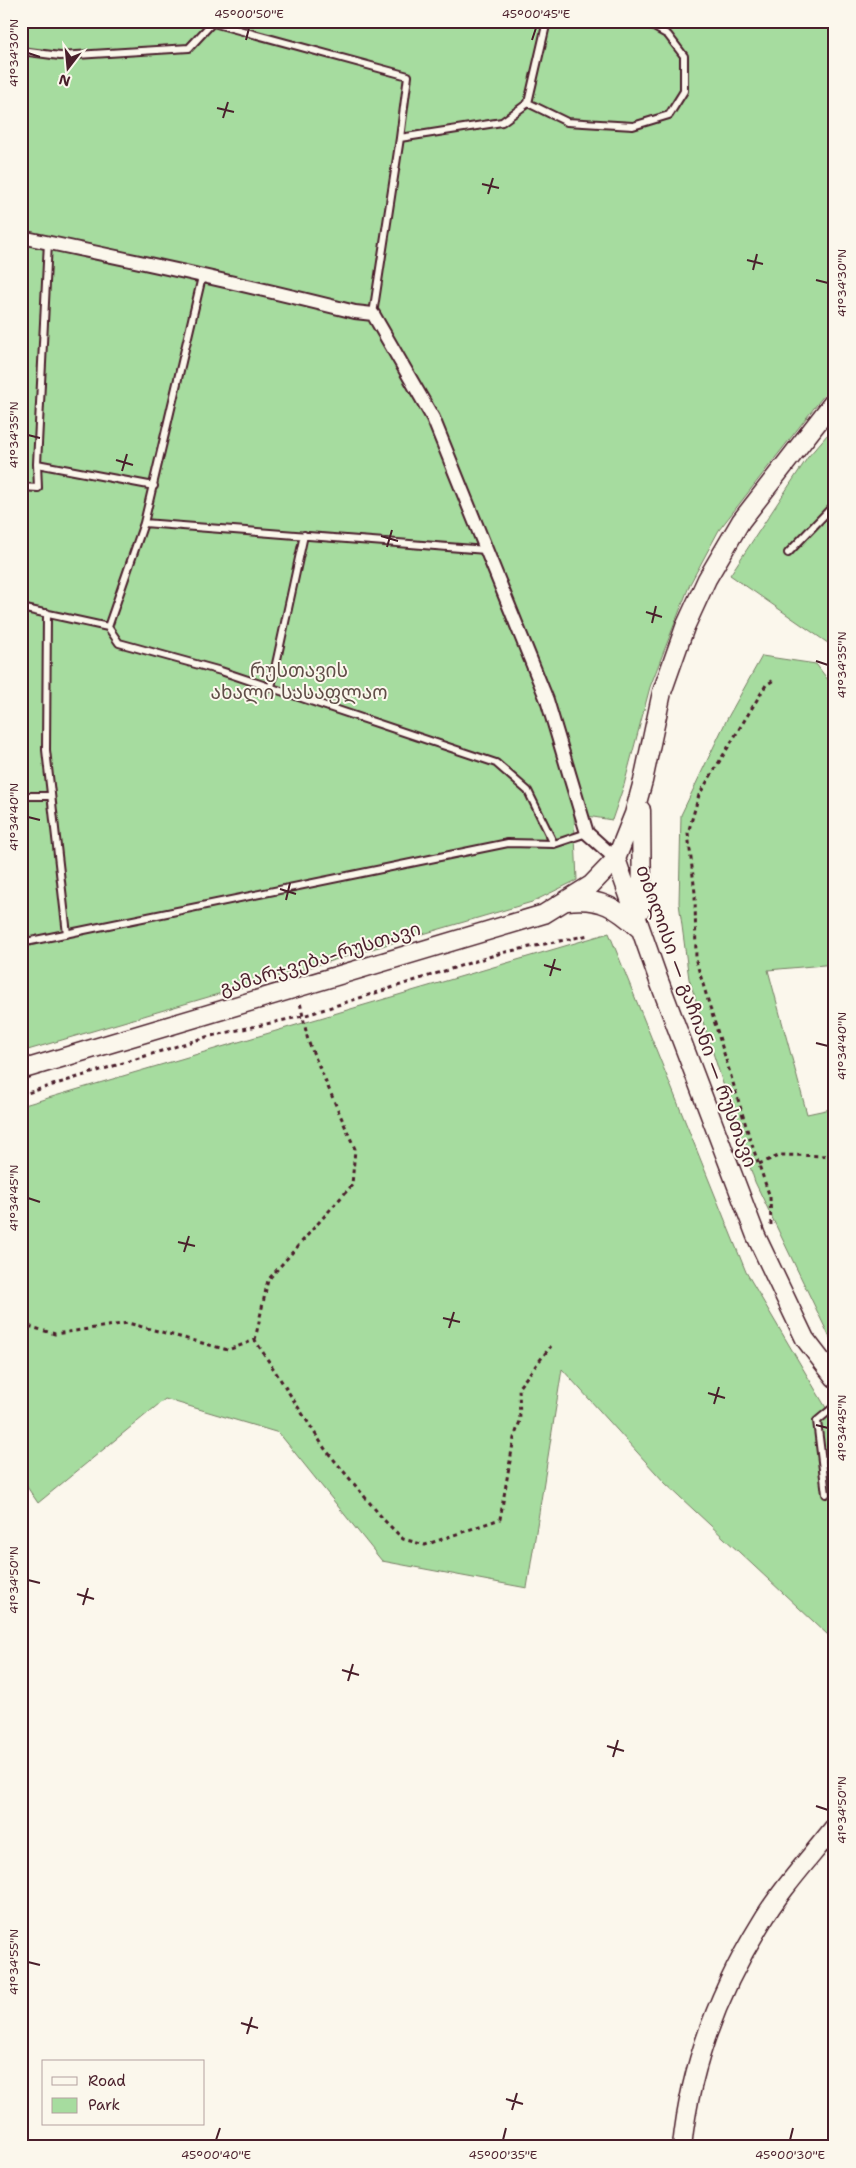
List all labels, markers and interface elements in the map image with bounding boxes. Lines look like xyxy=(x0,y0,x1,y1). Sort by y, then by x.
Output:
text: 45°00'50"E xyxy=(214,6,284,22)
text: 45°00'45"E xyxy=(502,6,570,22)
text: 41°34'30"N xyxy=(6,19,22,87)
north arrow xyxy=(42,42,92,92)
text: N xyxy=(57,70,72,91)
text: 41°34'30"N xyxy=(834,249,850,317)
text: 41°34'35"N xyxy=(6,401,22,469)
text: 41°34'35"N xyxy=(834,631,850,699)
park label: რუსთავის ახალი სასაფლაო xyxy=(210,658,388,705)
text: 41°34'40"N xyxy=(6,783,22,851)
street label: თბილისი — გაჩიანი — რუსთავი xyxy=(630,862,763,1171)
street label: გამარჯვება-რუსთავი xyxy=(217,916,424,1001)
text: 41°34'40"N xyxy=(834,1012,850,1080)
text: 41°34'45"N xyxy=(6,1165,22,1231)
text: 41°34'45"N xyxy=(834,1395,850,1461)
text: 41°34'50"N xyxy=(6,1546,22,1614)
text: 41°34'50"N xyxy=(834,1776,850,1844)
text: 41°34'55"N xyxy=(6,1929,22,1995)
legend xyxy=(42,2060,205,2126)
text: Road xyxy=(88,2071,126,2091)
text: Park xyxy=(88,2095,120,2115)
text: 45°00'40"E xyxy=(181,2147,251,2163)
text: 45°00'35"E xyxy=(469,2147,537,2163)
text: 45°00'30"E xyxy=(755,2147,825,2163)

